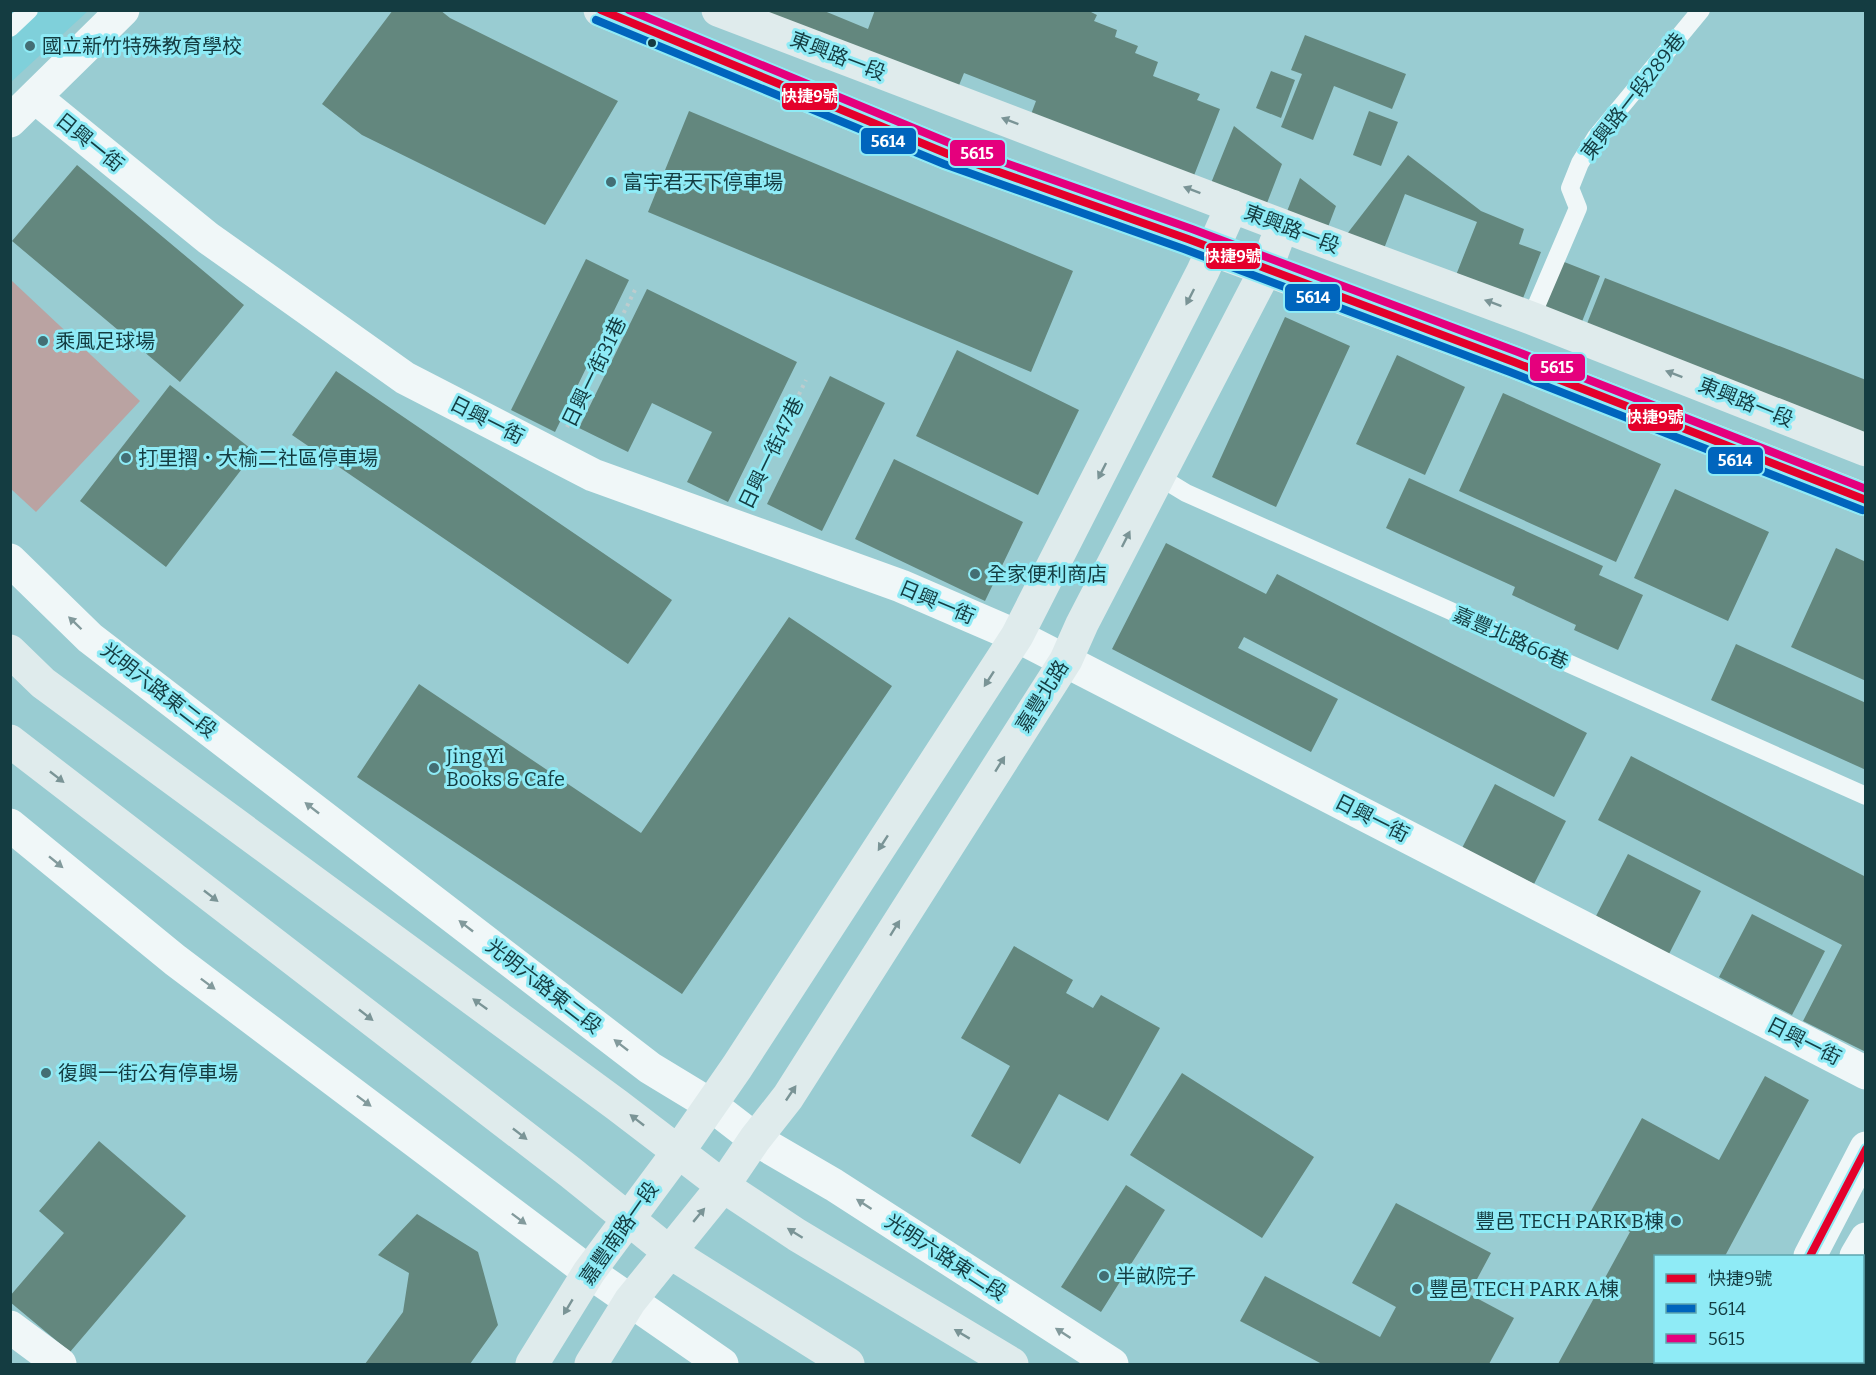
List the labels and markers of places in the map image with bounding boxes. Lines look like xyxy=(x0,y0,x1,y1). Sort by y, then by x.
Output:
place label: 國立新竹特殊教育學校 xyxy=(42,34,242,58)
unlabelled marker xyxy=(646,37,658,49)
marker: 國立新竹特殊教育學校 xyxy=(23,39,37,53)
place label: 富宇君天下停車場 xyxy=(623,170,783,194)
marker: 富宇君天下停車場 xyxy=(604,175,618,189)
place label: 乘風足球場 xyxy=(55,329,155,353)
marker: 乘風足球場 xyxy=(36,334,50,348)
place label: 打里摺．大榆二社區停車場 xyxy=(138,446,378,470)
marker: 打里摺．大榆二社區停車場 xyxy=(119,451,133,465)
place label: 全家便利商店 xyxy=(987,562,1107,586)
marker: 全家便利商店 xyxy=(968,567,982,581)
place label: Jing Yi Books & Cafe xyxy=(445,744,565,791)
marker: Jing Yi Books & Cafe xyxy=(427,761,441,775)
place label: 復興一街公有停車場 xyxy=(58,1061,238,1085)
marker: 復興一街公有停車場 xyxy=(39,1066,53,1080)
place label: 豐邑 TECH PARK B棟 xyxy=(1475,1209,1664,1233)
marker: 豐邑 TECH PARK B棟 xyxy=(1669,1214,1683,1228)
place label: 半畝院子 xyxy=(1116,1264,1196,1288)
marker: 半畝院子 xyxy=(1097,1269,1111,1283)
place label: 豐邑 TECH PARK A棟 xyxy=(1429,1277,1619,1301)
marker: 豐邑 TECH PARK A棟 xyxy=(1410,1282,1424,1296)

